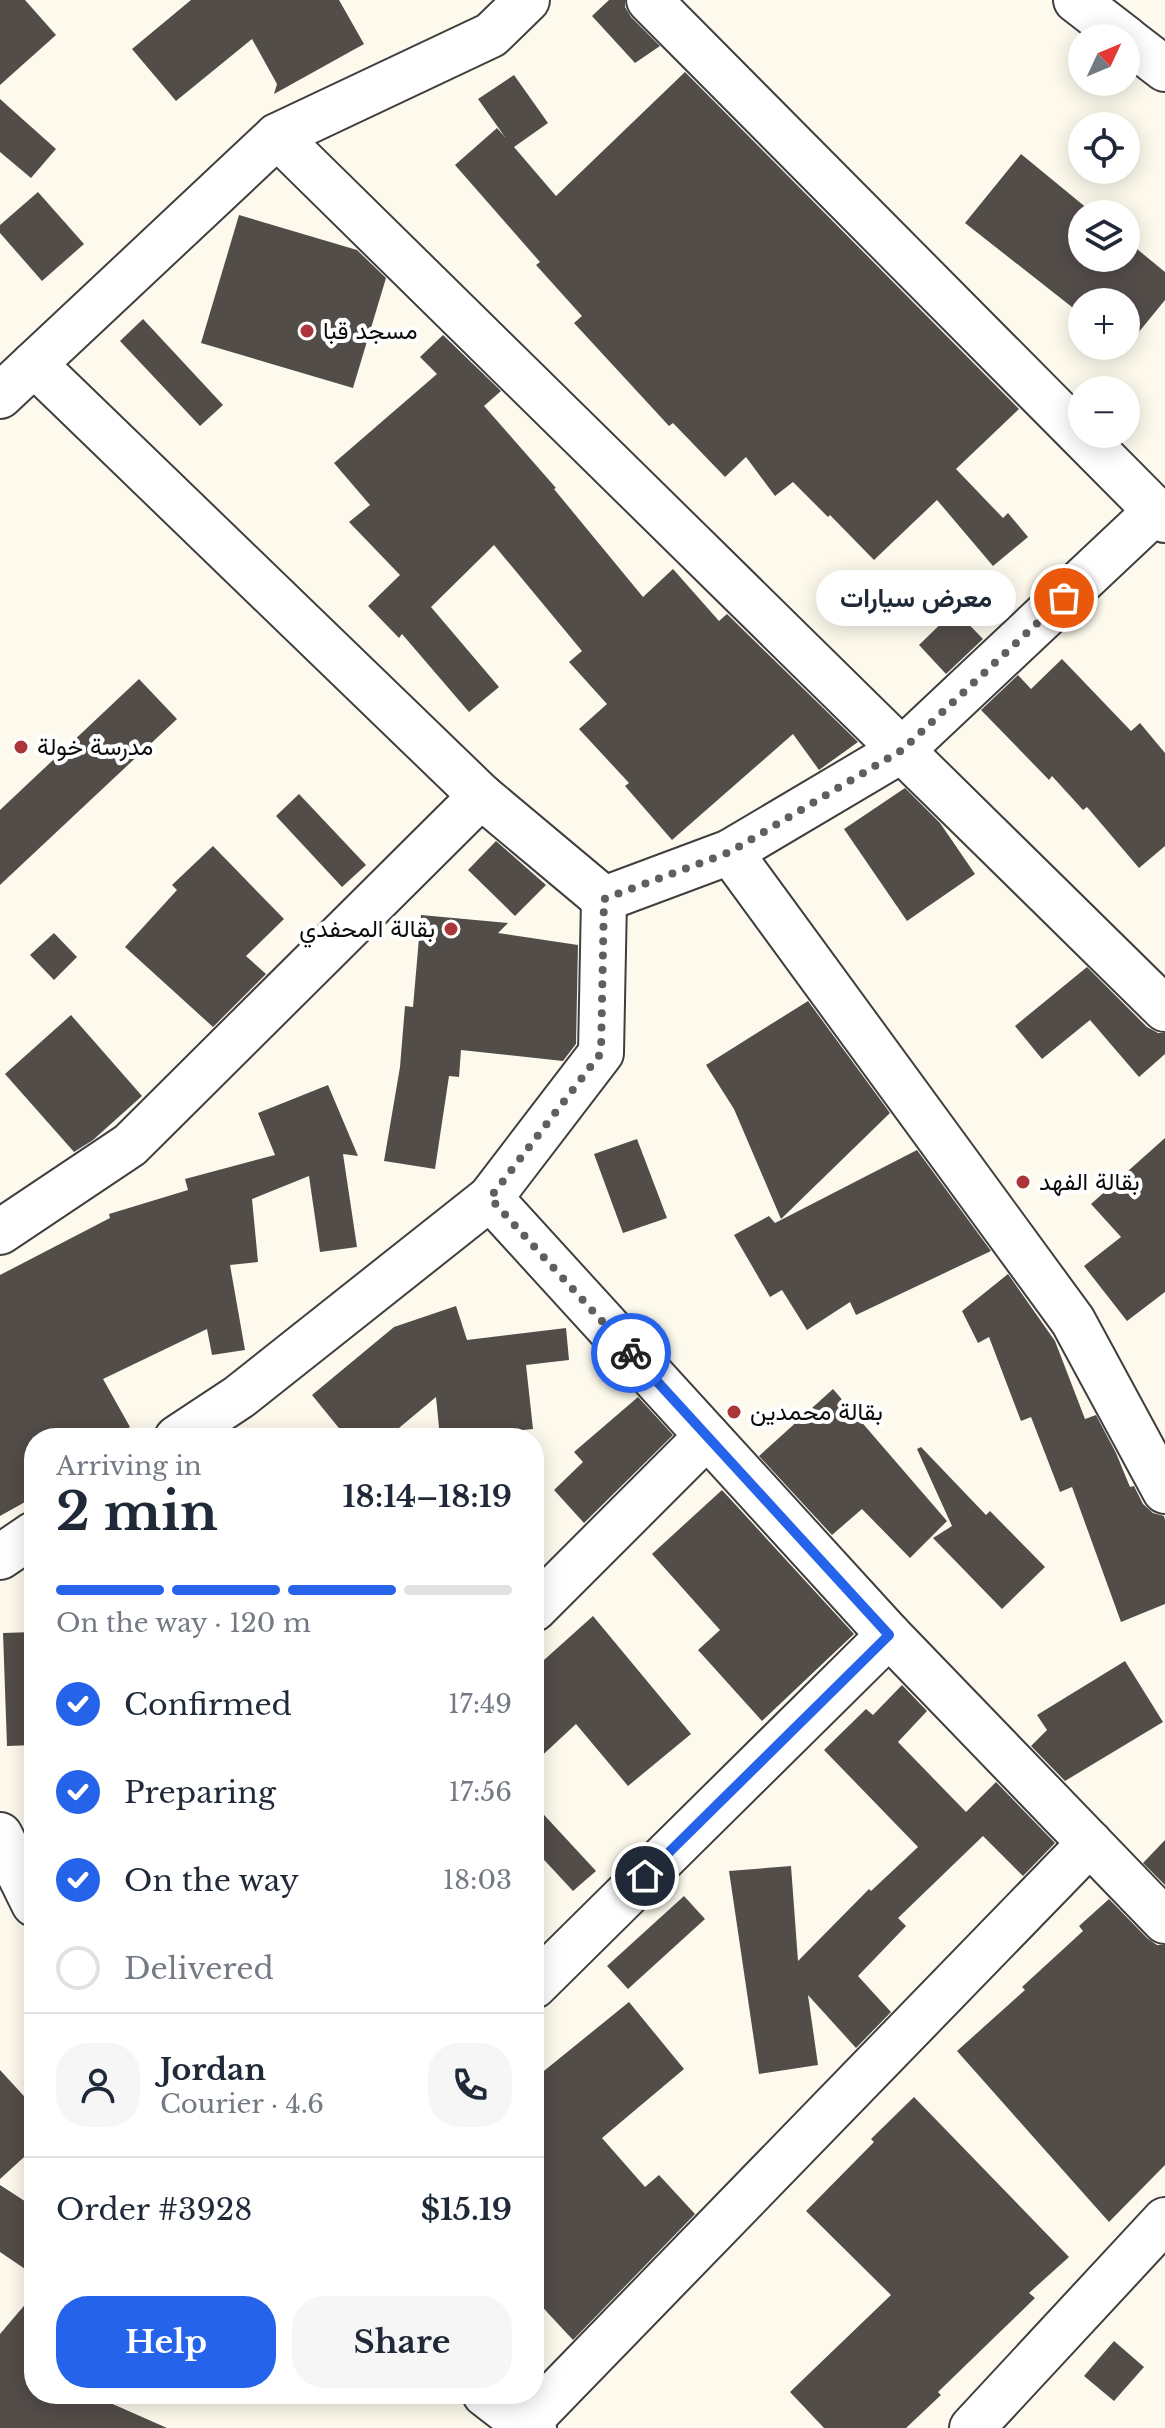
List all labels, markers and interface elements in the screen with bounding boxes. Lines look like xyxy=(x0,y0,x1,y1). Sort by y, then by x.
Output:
north arrow xyxy=(1068,24,1140,96)
map controls xyxy=(1068,24,1140,448)
button: locate xyxy=(1068,112,1140,184)
button: layers xyxy=(1068,200,1140,272)
button: + xyxy=(1068,288,1140,360)
place label: مسجد قبا xyxy=(323,316,418,345)
marker: مسجد قبا xyxy=(298,322,316,340)
button: − xyxy=(1068,376,1140,448)
pin xyxy=(1030,564,1098,632)
callout: معرض سيارات xyxy=(816,570,1016,626)
icon: bag xyxy=(1042,576,1086,620)
text: معرض سيارات xyxy=(840,582,992,614)
place label: مدرسة خولة xyxy=(37,732,153,762)
marker: مدرسة خولة xyxy=(12,738,30,756)
place label: بقالة المحفدي xyxy=(299,914,435,948)
marker: بقالة المحفدي xyxy=(442,920,460,938)
place label: بقالة الفهد xyxy=(1039,1167,1140,1197)
marker: بقالة الفهد xyxy=(1014,1173,1032,1191)
courier xyxy=(591,1313,671,1393)
icon: bike xyxy=(609,1331,653,1375)
place label: بقالة محمدين xyxy=(750,1397,883,1426)
marker: بقالة محمدين xyxy=(725,1403,743,1421)
text: Arriving in xyxy=(56,1450,202,1482)
text: 18:14–18:19 xyxy=(343,1478,512,1515)
text: 2 min xyxy=(56,1480,218,1544)
text: On the way · 120 m xyxy=(56,1607,311,1639)
icon: check xyxy=(56,1682,100,1726)
text: Confirmed xyxy=(124,1686,292,1723)
text: 17:49 xyxy=(448,1688,512,1720)
icon: check xyxy=(56,1770,100,1814)
text: Preparing xyxy=(124,1774,276,1811)
text: 17:56 xyxy=(448,1776,512,1808)
pin xyxy=(611,1842,679,1910)
icon: home xyxy=(623,1854,667,1898)
icon: check xyxy=(56,1858,100,1902)
text: On the way xyxy=(124,1862,299,1899)
text: 18:03 xyxy=(443,1864,512,1896)
text: Delivered xyxy=(124,1950,274,1987)
button: person xyxy=(56,2043,140,2127)
button: phone xyxy=(428,2043,512,2127)
text: Jordan xyxy=(160,2051,266,2088)
text: Courier · 4.6 xyxy=(160,2088,324,2120)
text: Order #3928 xyxy=(56,2191,252,2228)
text: $15.19 xyxy=(421,2191,512,2228)
button: Help xyxy=(56,2296,276,2388)
button: Share xyxy=(292,2296,512,2388)

